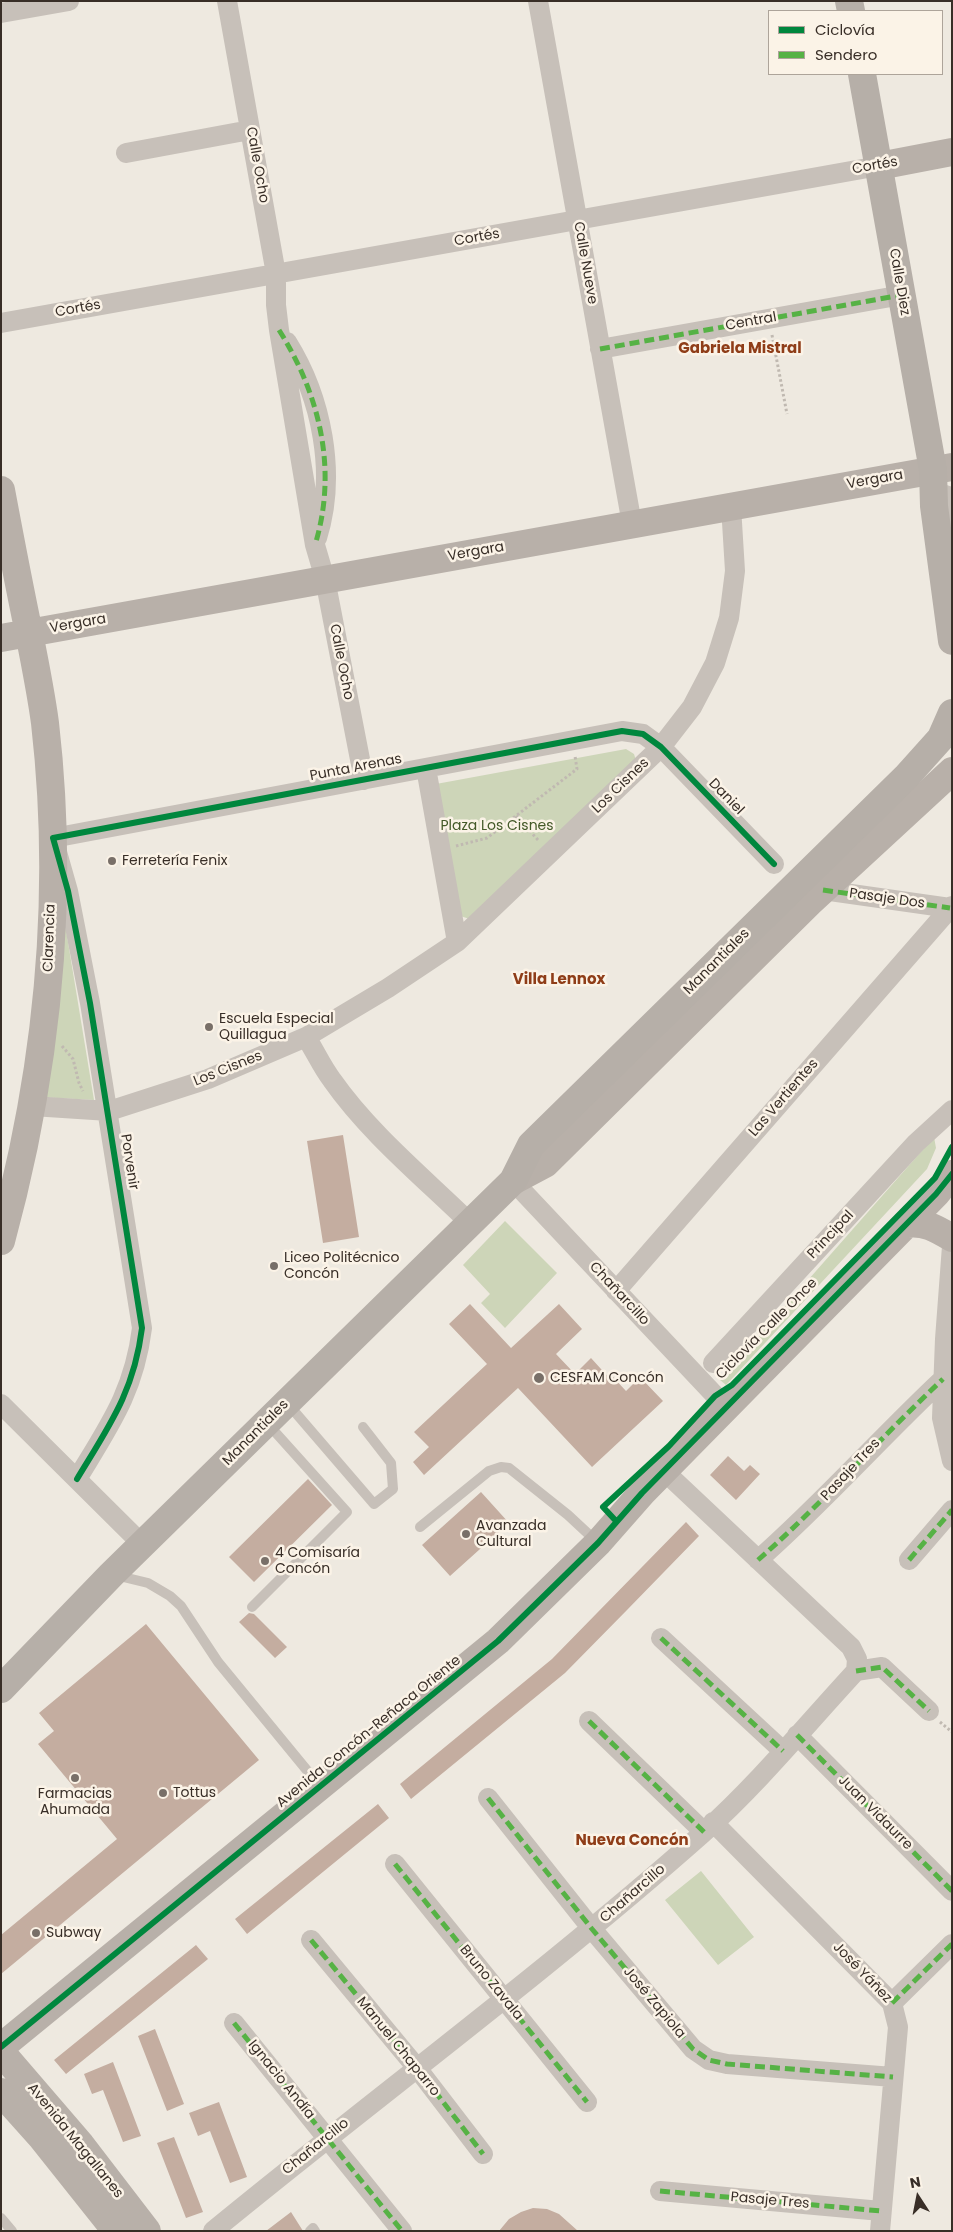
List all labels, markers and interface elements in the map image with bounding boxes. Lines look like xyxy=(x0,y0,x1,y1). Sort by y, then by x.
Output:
legend xyxy=(768,10,943,75)
text: Ciclovía xyxy=(815,19,875,40)
text: Sendero xyxy=(815,44,877,65)
street label: Calle Ocho xyxy=(242,126,272,204)
street label: Cortés xyxy=(851,154,899,178)
street label: Calle Nueve xyxy=(569,220,601,306)
street label: Cortés xyxy=(453,226,501,250)
street label: Calle Diez xyxy=(885,247,913,317)
street label: Cortés xyxy=(54,297,102,321)
street label: Central xyxy=(724,309,778,335)
district label: Gabriela Mistral xyxy=(678,340,802,358)
street label: Vergara xyxy=(845,467,905,493)
street label: Vergara xyxy=(446,539,506,565)
street label: Vergara xyxy=(48,611,108,637)
street label: Calle Ocho xyxy=(325,623,357,701)
street label: Punta Arenas xyxy=(309,751,403,785)
street label: Los Cisnes xyxy=(589,755,653,817)
street label: Daniel xyxy=(705,775,747,819)
park label: Plaza Los Cisnes xyxy=(440,818,554,834)
place label: Ferretería Fenix xyxy=(122,853,227,869)
marker: Ferretería Fenix xyxy=(106,855,118,867)
street label: Pasaje Dos xyxy=(848,885,926,913)
street label: Clarencia xyxy=(40,904,60,972)
street label: Manantiales xyxy=(681,926,753,998)
district label: Villa Lennox xyxy=(513,971,605,989)
place label: Escuela Especial Quillagua xyxy=(219,1011,334,1044)
marker: Escuela Especial Quillagua xyxy=(203,1021,215,1033)
street label: Los Cisnes xyxy=(191,1048,265,1090)
street label: Las Vertientes xyxy=(746,1056,822,1140)
street label: Porvenir xyxy=(116,1133,142,1191)
street label: Principal xyxy=(804,1207,858,1263)
place label: Liceo Politécnico Concón xyxy=(284,1250,399,1282)
street label: Chañarcillo xyxy=(585,1259,653,1329)
marker: Liceo Politécnico Concón xyxy=(268,1260,280,1272)
street label: Ciclovía Calle Once xyxy=(713,1275,821,1383)
place label: CESFAM Concón xyxy=(550,1370,664,1386)
marker: CESFAM Concón xyxy=(532,1371,546,1385)
street label: Manantiales xyxy=(220,1397,292,1469)
street label: Pasaje Tres xyxy=(818,1435,884,1505)
place label: Avanzada Cultural xyxy=(476,1518,546,1550)
marker: Avanzada Cultural xyxy=(460,1528,472,1540)
place label: 4 Comisaría Concón xyxy=(275,1545,360,1578)
marker: 4 Comisaría Concón xyxy=(259,1555,271,1567)
street label: Avenida Concón-Reñaca Oriente xyxy=(273,1652,465,1812)
marker: Farmacias Ahumada xyxy=(69,1772,81,1784)
street label: Juan Vidaurre xyxy=(834,1772,916,1854)
place label: Tottus xyxy=(173,1785,216,1801)
place label: Farmacias Ahumada xyxy=(38,1786,112,1818)
marker: Tottus xyxy=(157,1787,169,1799)
district label: Nueva Concón xyxy=(575,1832,689,1850)
street label: Chañarcillo xyxy=(597,1861,669,1927)
place label: Subway xyxy=(46,1925,101,1941)
marker: Subway xyxy=(30,1927,42,1939)
street label: José Yáñez xyxy=(829,1939,895,2007)
street label: Bruno Zavala xyxy=(456,1942,526,2024)
street label: José Zapiola xyxy=(619,1964,689,2042)
street label: Manuel Chaparro xyxy=(353,1994,443,2100)
street label: Ignacio Andía xyxy=(244,2037,318,2123)
street label: Avenida Magallanes xyxy=(24,2080,126,2202)
street label: Chañarcillo xyxy=(279,2115,353,2179)
text: N xyxy=(908,2171,922,2193)
north arrow xyxy=(893,2172,943,2222)
street label: Pasaje Tres xyxy=(730,2189,810,2213)

